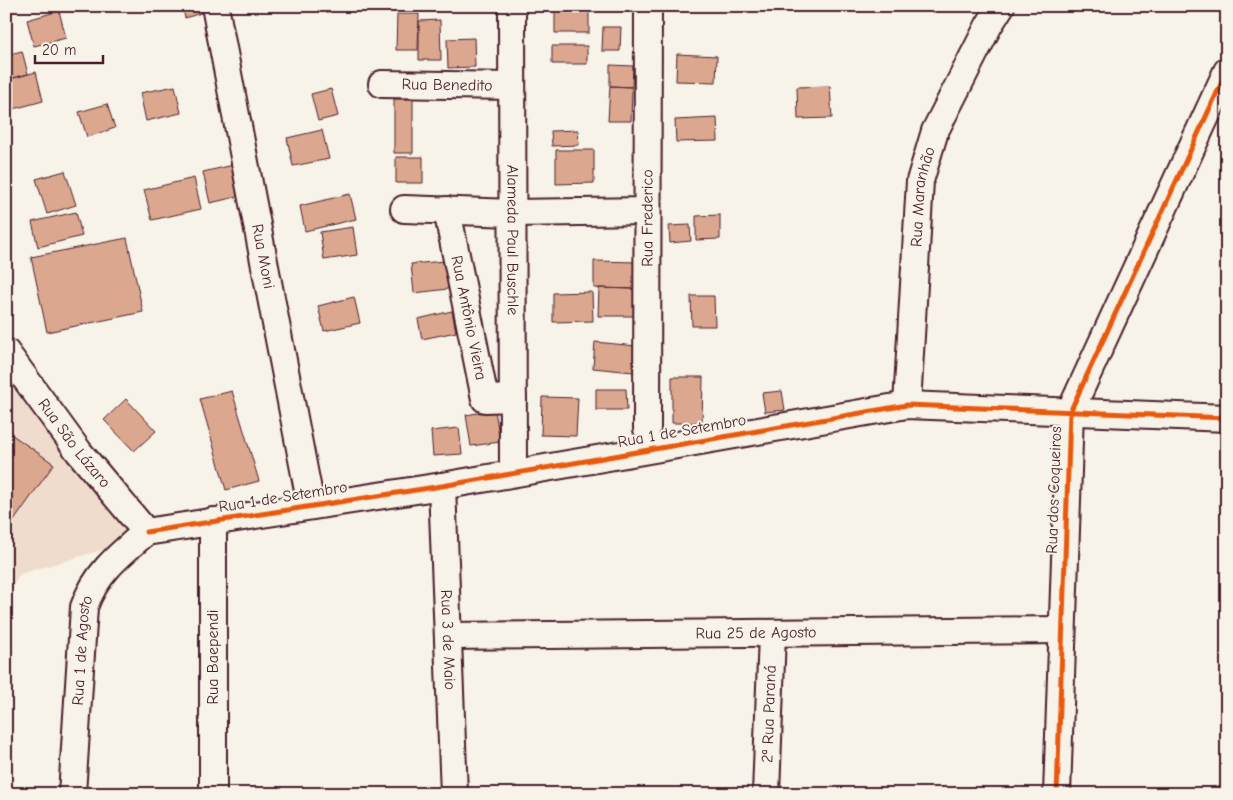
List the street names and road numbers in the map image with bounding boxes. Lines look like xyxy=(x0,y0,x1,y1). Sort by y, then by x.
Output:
street label: Rua Benedito xyxy=(401,75,493,95)
street label: Rua Maranhão xyxy=(907,145,939,248)
street label: Alameda Paul Buschle xyxy=(503,165,522,315)
street label: Rua Frederico xyxy=(638,169,657,267)
street label: Rua Moni xyxy=(248,222,278,290)
street label: Rua Antônio Vieira xyxy=(447,254,490,382)
street label: Rua São Lázaro xyxy=(34,395,114,492)
street label: Rua 1 de Setembro xyxy=(616,411,748,451)
street label: Rua dos Coqueiros xyxy=(1043,426,1065,554)
street label: Rua 1 de Setembro xyxy=(217,478,349,516)
street label: Rua 3 de Maio xyxy=(437,589,459,690)
street label: Rua 1 de Agosto xyxy=(69,592,97,706)
street label: Rua Baependi xyxy=(204,610,222,704)
street label: Rua 25 de Agosto xyxy=(695,623,817,643)
street label: 2ª Rua Paraná xyxy=(758,665,780,763)

